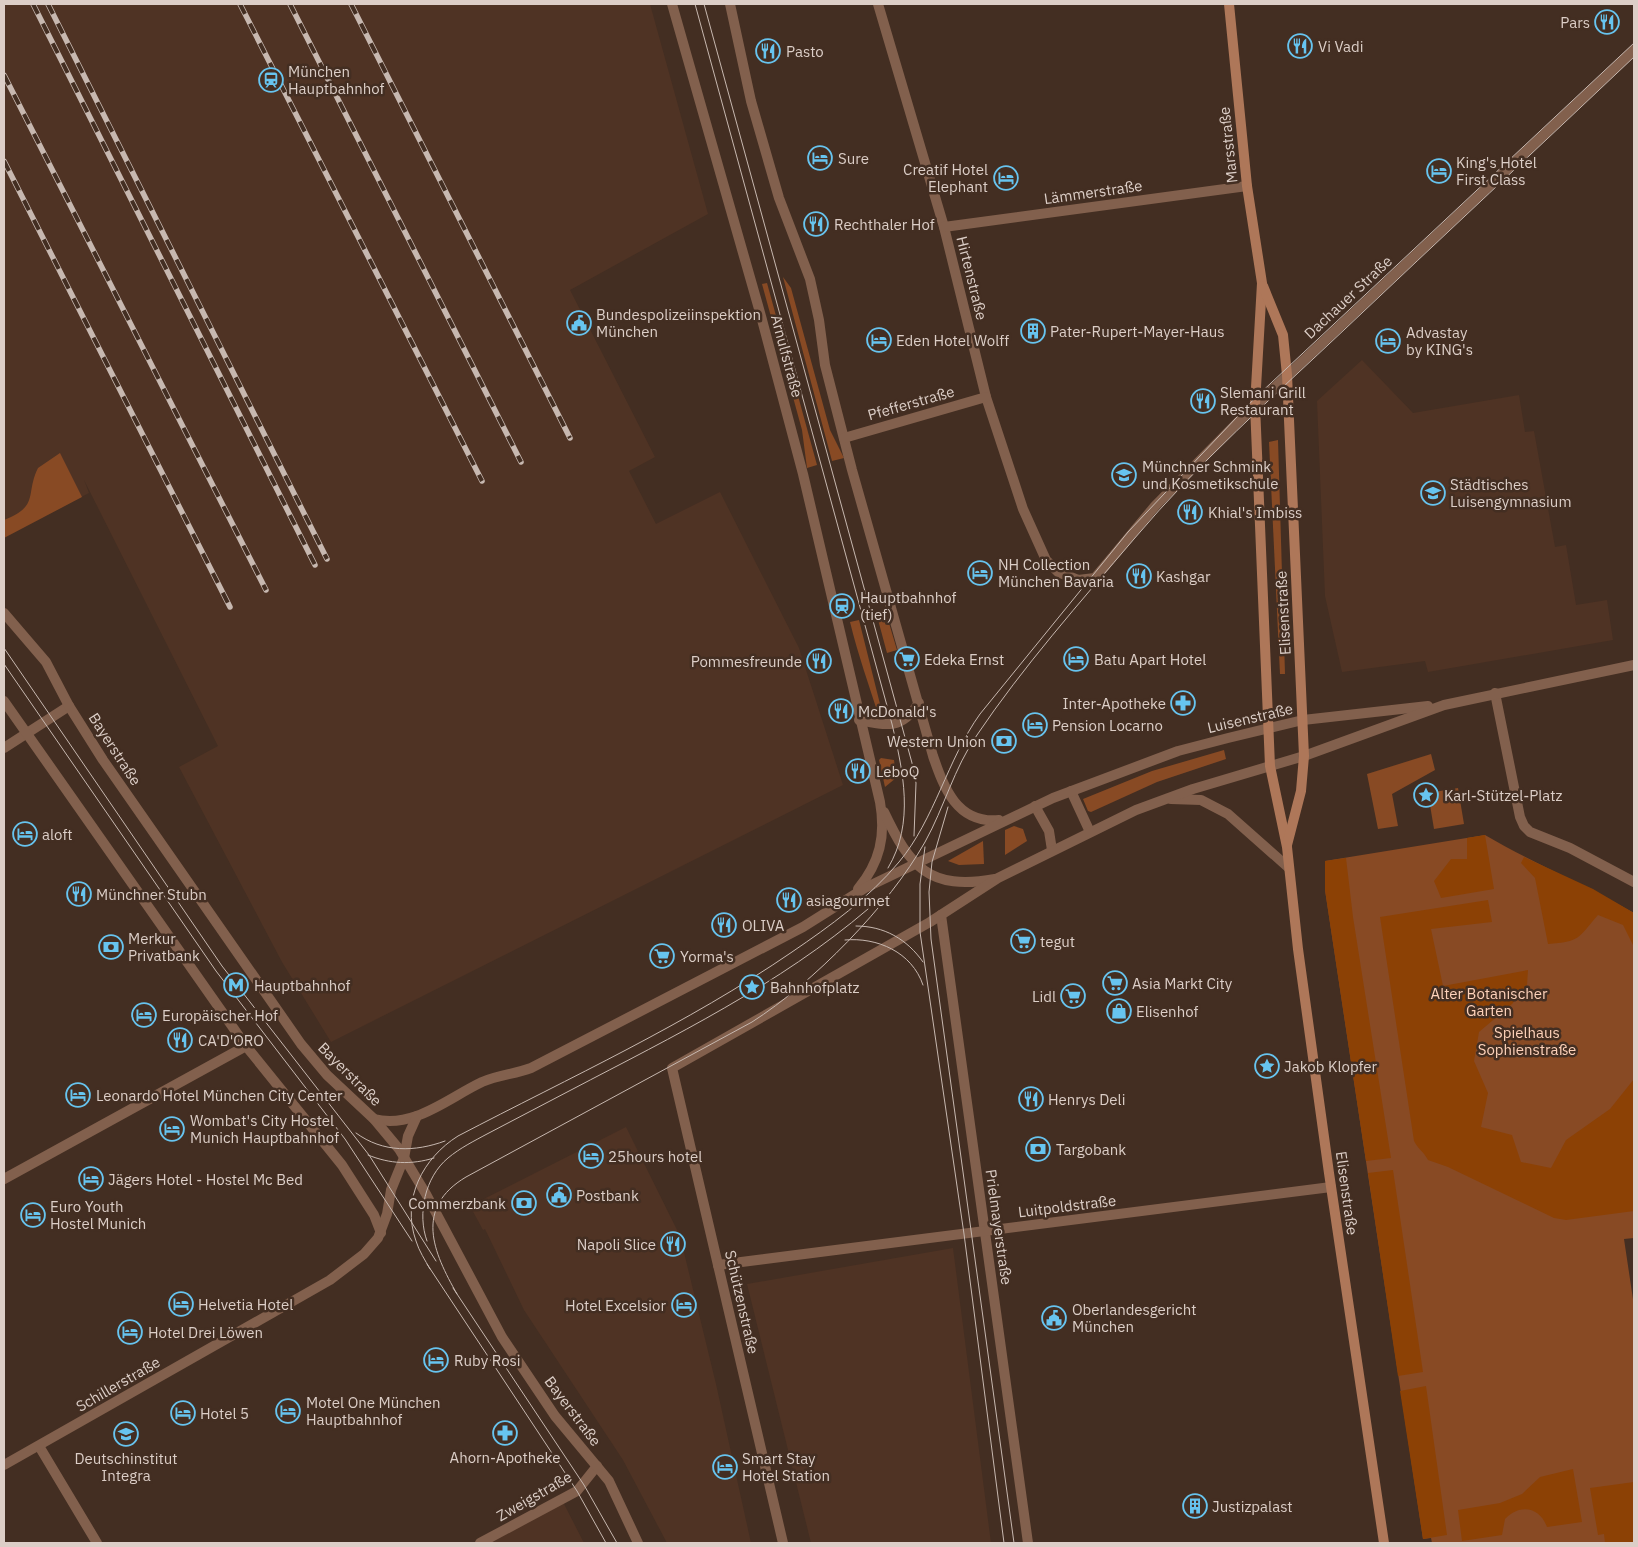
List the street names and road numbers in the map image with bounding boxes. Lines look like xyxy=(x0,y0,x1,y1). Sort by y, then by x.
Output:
street label: Marsstraße xyxy=(1215,106,1241,184)
street label: Lämmerstraße xyxy=(1043,176,1143,208)
street label: Hirtenstraße xyxy=(952,234,992,322)
street label: Dachauer Straße xyxy=(1300,251,1396,343)
street label: Arnulfstraße xyxy=(767,313,807,399)
street label: Pfefferstraße xyxy=(865,382,957,424)
street label: Elisenstraße xyxy=(1271,570,1295,656)
street label: Luisenstraße xyxy=(1205,699,1295,737)
street label: Bayerstraße xyxy=(85,709,145,789)
street label: Bayerstraße xyxy=(314,1038,386,1110)
street label: Elisenstraße xyxy=(1332,1150,1362,1236)
street label: Prielmayerstraße xyxy=(981,1168,1017,1286)
street label: Luitpoldstraße xyxy=(1017,1191,1117,1221)
street label: Schützenstraße xyxy=(721,1248,763,1356)
street label: Schillerstraße xyxy=(72,1352,164,1416)
street label: Bayerstraße xyxy=(541,1372,605,1450)
street label: Zweigstraße xyxy=(493,1467,575,1525)

